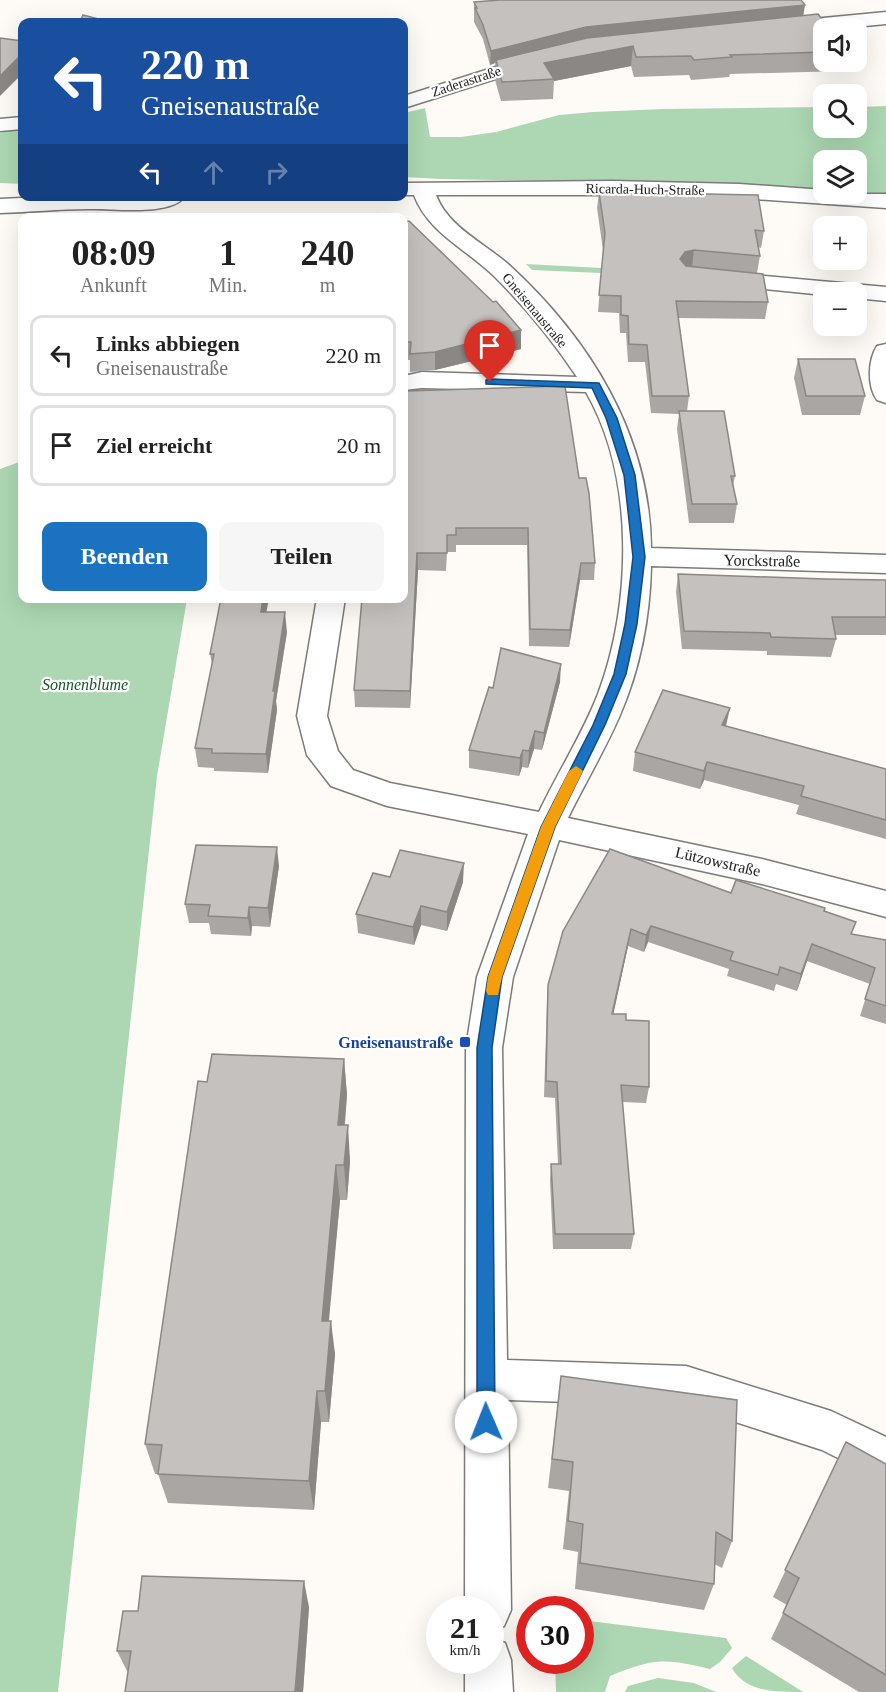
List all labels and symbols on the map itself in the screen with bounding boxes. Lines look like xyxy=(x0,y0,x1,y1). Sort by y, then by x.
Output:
street label: Zaderastraße xyxy=(429,63,503,100)
street label: Ricarda-Huch-Straße xyxy=(585,181,705,198)
street label: Gneisenaustraße xyxy=(499,270,570,351)
pin xyxy=(464,320,515,382)
street label: Yorckstraße xyxy=(724,551,800,570)
park label: Sonnenblume xyxy=(42,676,128,693)
street label: Lützowstraße xyxy=(674,843,762,880)
place label: Gneisenaustraße xyxy=(338,1034,453,1051)
marker: Gneisenaustraße xyxy=(458,1035,472,1049)
position arrow xyxy=(454,1390,518,1454)
speed limit sign: 30 xyxy=(516,1596,594,1674)

